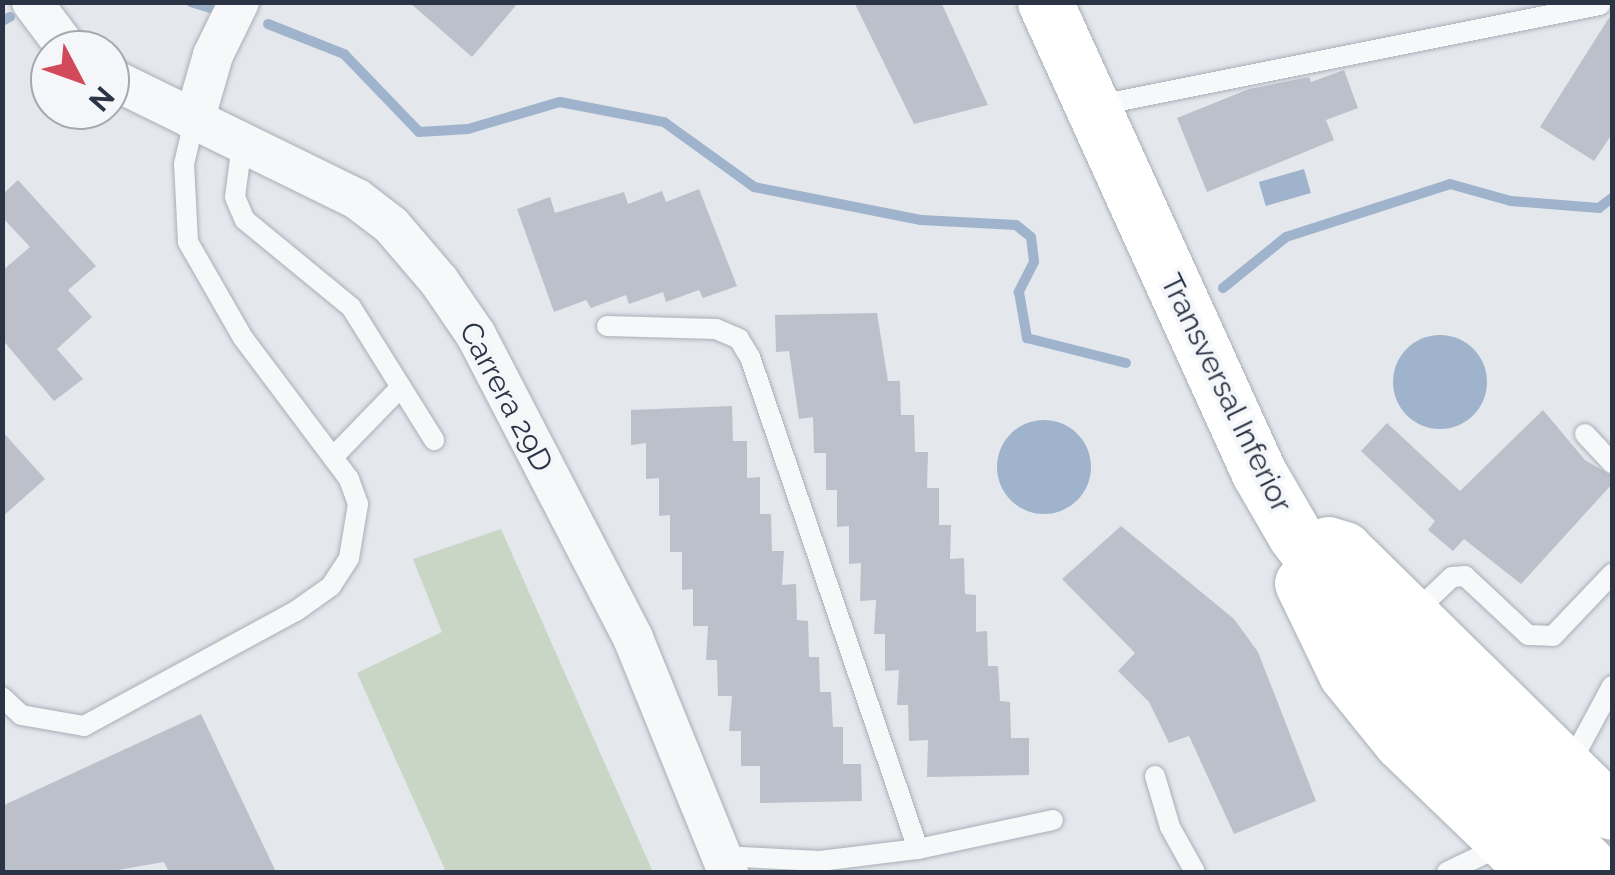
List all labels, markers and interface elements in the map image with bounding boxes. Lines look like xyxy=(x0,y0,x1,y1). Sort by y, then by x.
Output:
north arrow xyxy=(30,30,130,130)
text: N xyxy=(82,80,121,118)
street label: Transversal Inferior xyxy=(1152,268,1300,518)
street label: Carrera 29D xyxy=(452,316,560,478)

